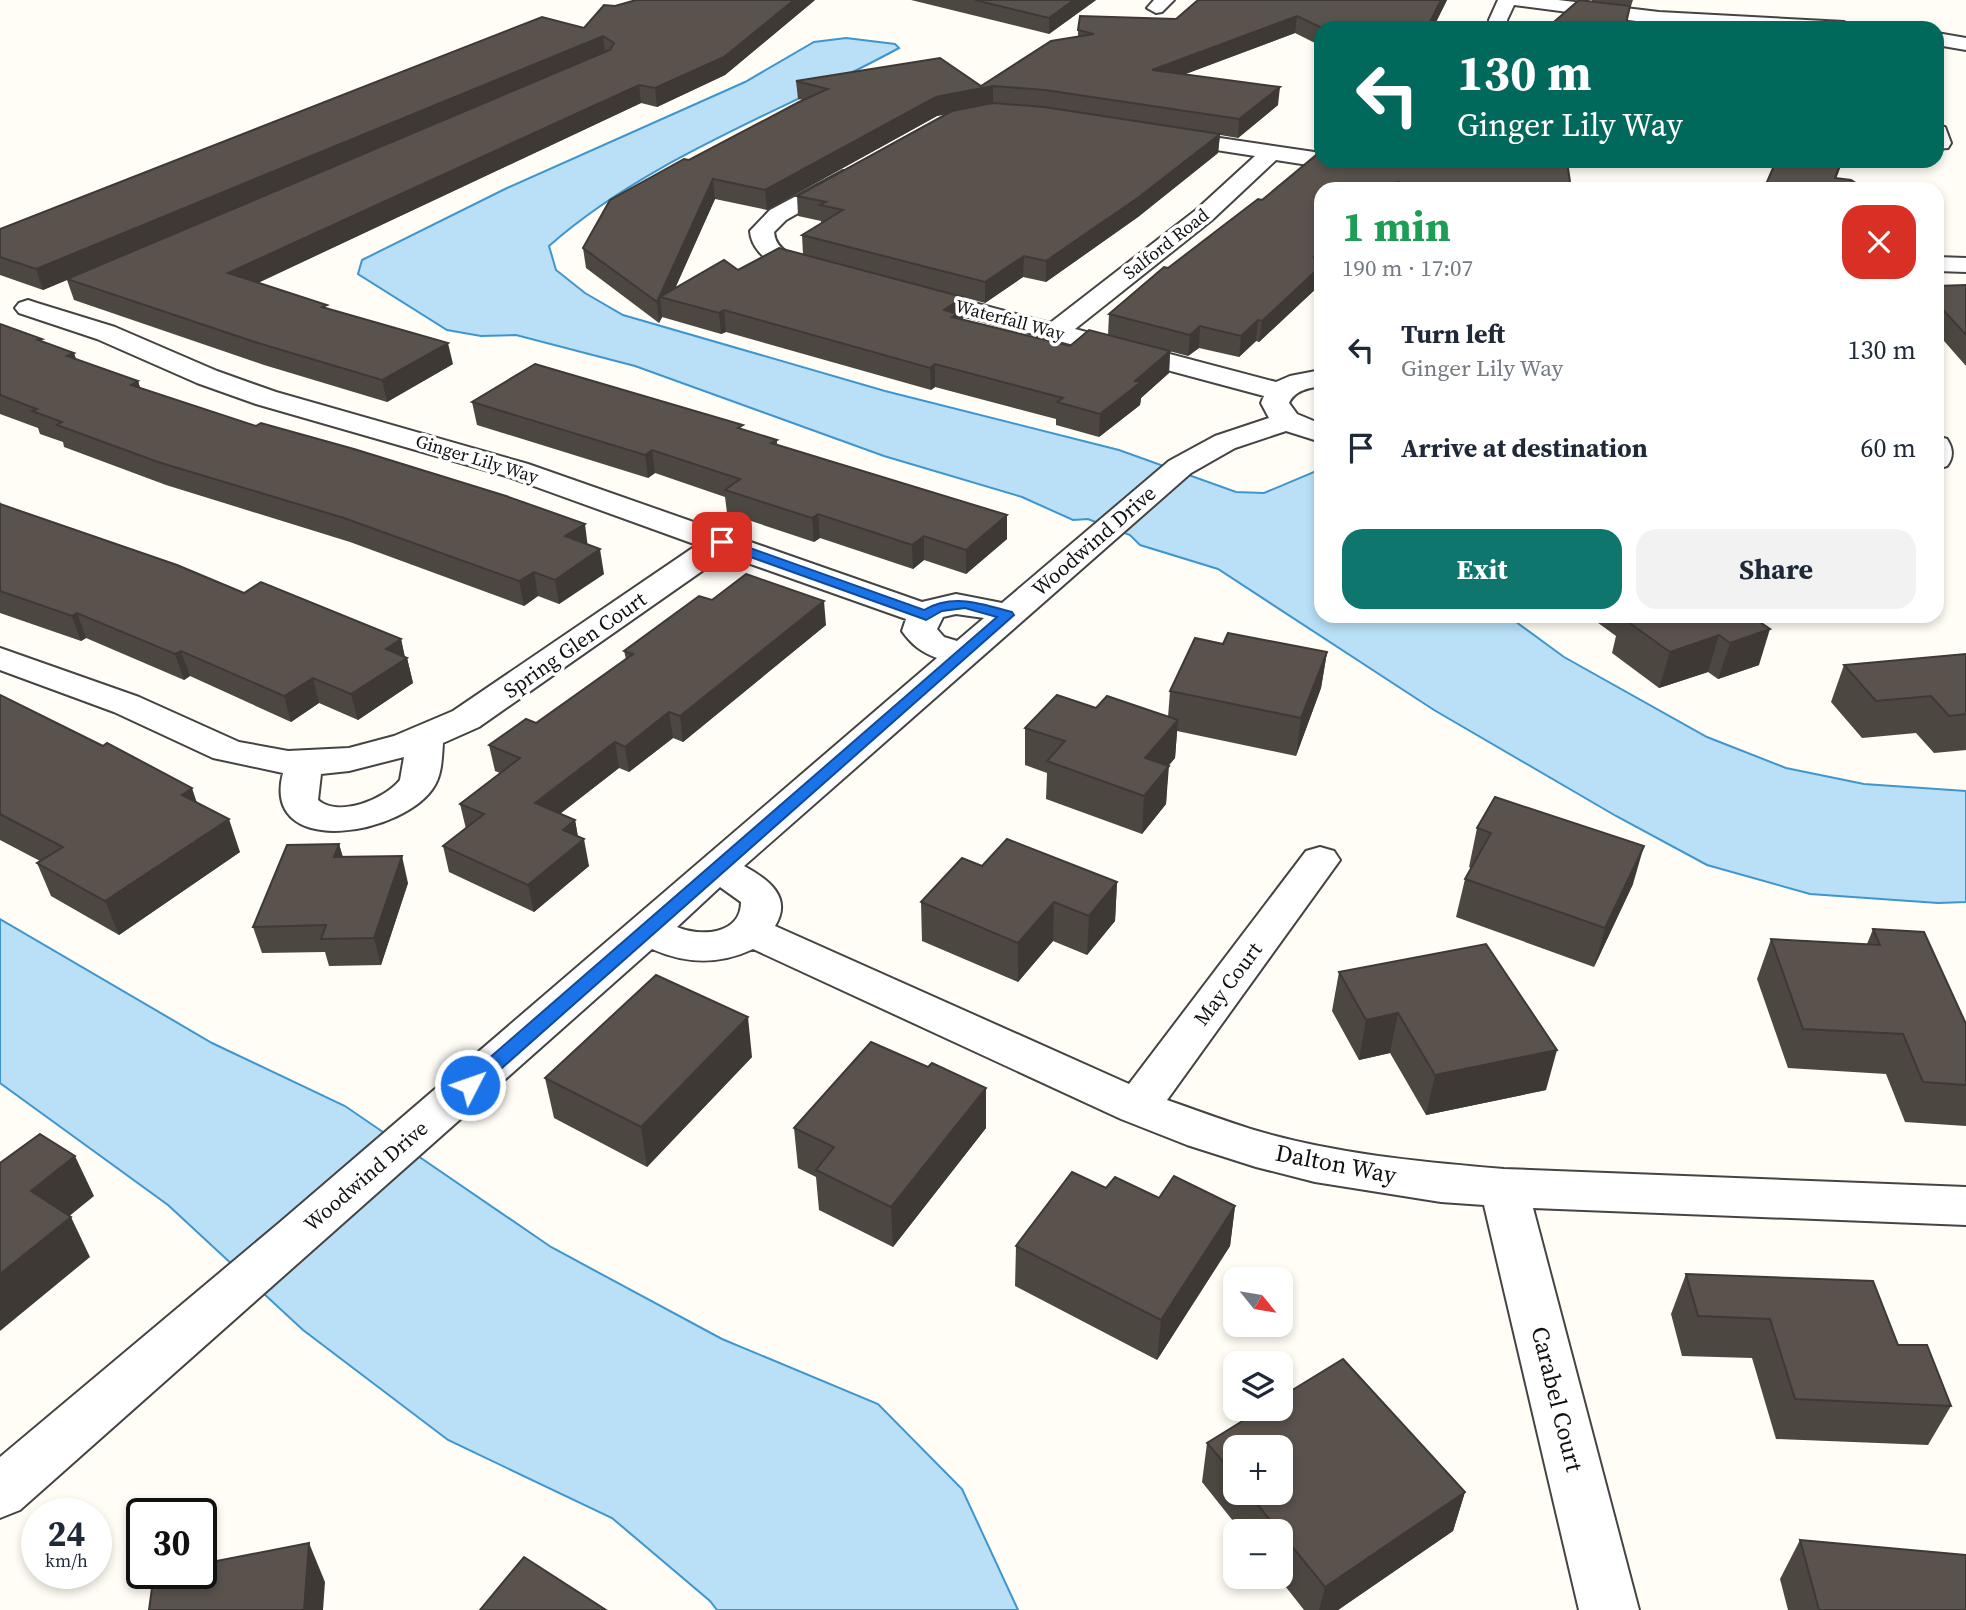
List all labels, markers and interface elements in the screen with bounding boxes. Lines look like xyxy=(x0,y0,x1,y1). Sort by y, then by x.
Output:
text: 130 m xyxy=(1457,39,1592,106)
icon: left xyxy=(1342,49,1433,140)
text: Ginger Lily Way xyxy=(1457,103,1683,147)
text: 1 min xyxy=(1342,197,1451,255)
street label: Salford Road xyxy=(1118,202,1214,285)
button: close xyxy=(1842,205,1916,279)
text: 190 m · 17:07 xyxy=(1342,252,1473,284)
street label: Waterfall Way xyxy=(953,293,1068,346)
text: Turn left xyxy=(1401,316,1505,352)
icon: left xyxy=(1342,331,1380,369)
text: 130 m xyxy=(1848,332,1916,368)
text: Ginger Lily Way xyxy=(1401,352,1563,384)
street label: Ginger Lily Way xyxy=(413,428,542,489)
icon: arrive xyxy=(1342,429,1380,467)
text: Arrive at destination xyxy=(1401,430,1648,466)
text: 60 m xyxy=(1861,430,1916,466)
street label: Woodwind Drive xyxy=(1025,479,1162,603)
pin xyxy=(692,512,752,572)
icon: arrive xyxy=(703,523,741,561)
button: Exit xyxy=(1342,529,1622,609)
button: Share xyxy=(1636,529,1916,609)
street label: Spring Glen Court xyxy=(497,584,652,705)
street label: May Court xyxy=(1187,936,1269,1031)
position arrow xyxy=(433,1048,507,1122)
street label: Woodwind Drive xyxy=(297,1114,434,1238)
street label: Dalton Way xyxy=(1273,1136,1400,1192)
north arrow xyxy=(1223,1267,1293,1337)
map controls xyxy=(1223,1267,1293,1589)
street label: Carabel Court xyxy=(1524,1323,1591,1475)
button: layers xyxy=(1223,1351,1293,1421)
button: + xyxy=(1223,1435,1293,1505)
speed limit sign: 30 xyxy=(126,1498,217,1589)
text: 24 xyxy=(48,1510,85,1558)
button: − xyxy=(1223,1519,1293,1589)
text: km/h xyxy=(45,1548,88,1573)

